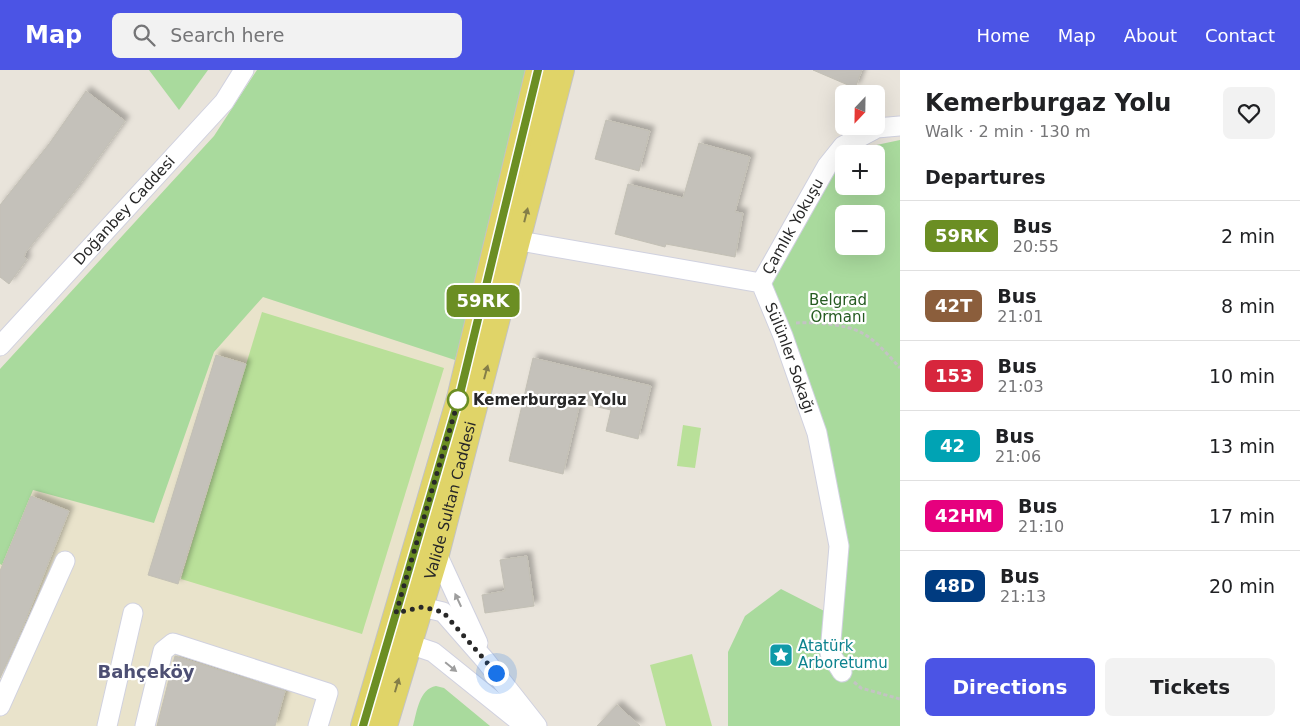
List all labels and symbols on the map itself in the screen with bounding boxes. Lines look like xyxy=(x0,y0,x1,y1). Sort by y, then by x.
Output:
north arrow xyxy=(835,85,885,135)
street label: Doğanbey Caddesi xyxy=(70,152,179,269)
street label: Çamlık Yokuşu xyxy=(759,175,827,278)
one-way arrow xyxy=(522,207,530,222)
line badge: 59RK xyxy=(448,285,518,317)
park label: Belgrad Ormanı xyxy=(809,291,867,326)
street label: Sülünler Sokağı xyxy=(761,300,818,416)
one-way arrow xyxy=(482,364,490,379)
marker: Kemerburgaz Yolu xyxy=(447,389,469,411)
place label: Kemerburgaz Yolu xyxy=(473,391,627,409)
street label: Valide Sultan Caddesi xyxy=(421,419,480,582)
one-way arrow xyxy=(453,592,462,607)
place label: Atatürk Arboretumu xyxy=(798,637,888,672)
place icon: Atatürk Arboretumu xyxy=(768,642,794,668)
district label: Bahçeköy xyxy=(97,661,195,682)
one-way arrow xyxy=(445,661,458,672)
your location xyxy=(484,661,509,686)
one-way arrow xyxy=(394,678,402,693)

